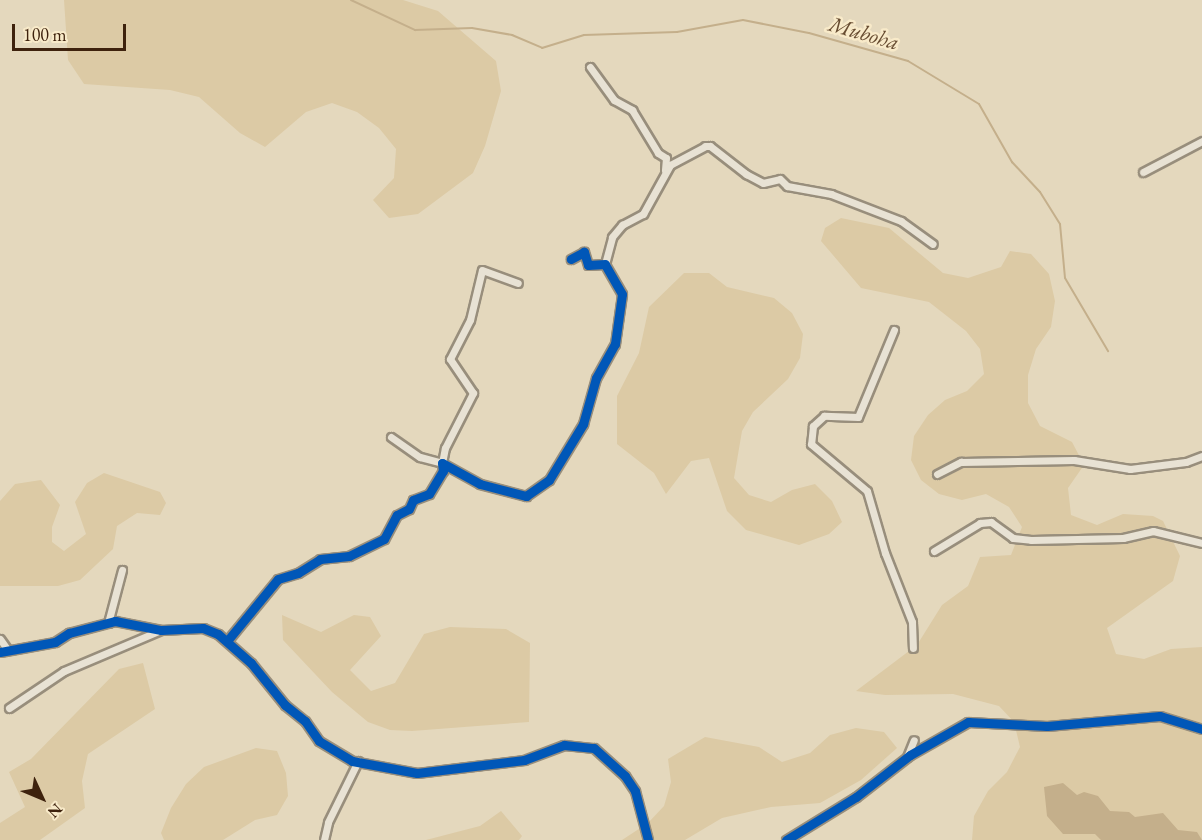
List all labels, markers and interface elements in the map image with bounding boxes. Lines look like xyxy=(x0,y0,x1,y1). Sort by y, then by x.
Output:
water label: Muboha xyxy=(826,10,902,56)
scale bar xyxy=(15,12,129,50)
text: 100 m xyxy=(23,23,67,46)
north arrow xyxy=(12,768,72,828)
text: N xyxy=(43,799,67,823)

